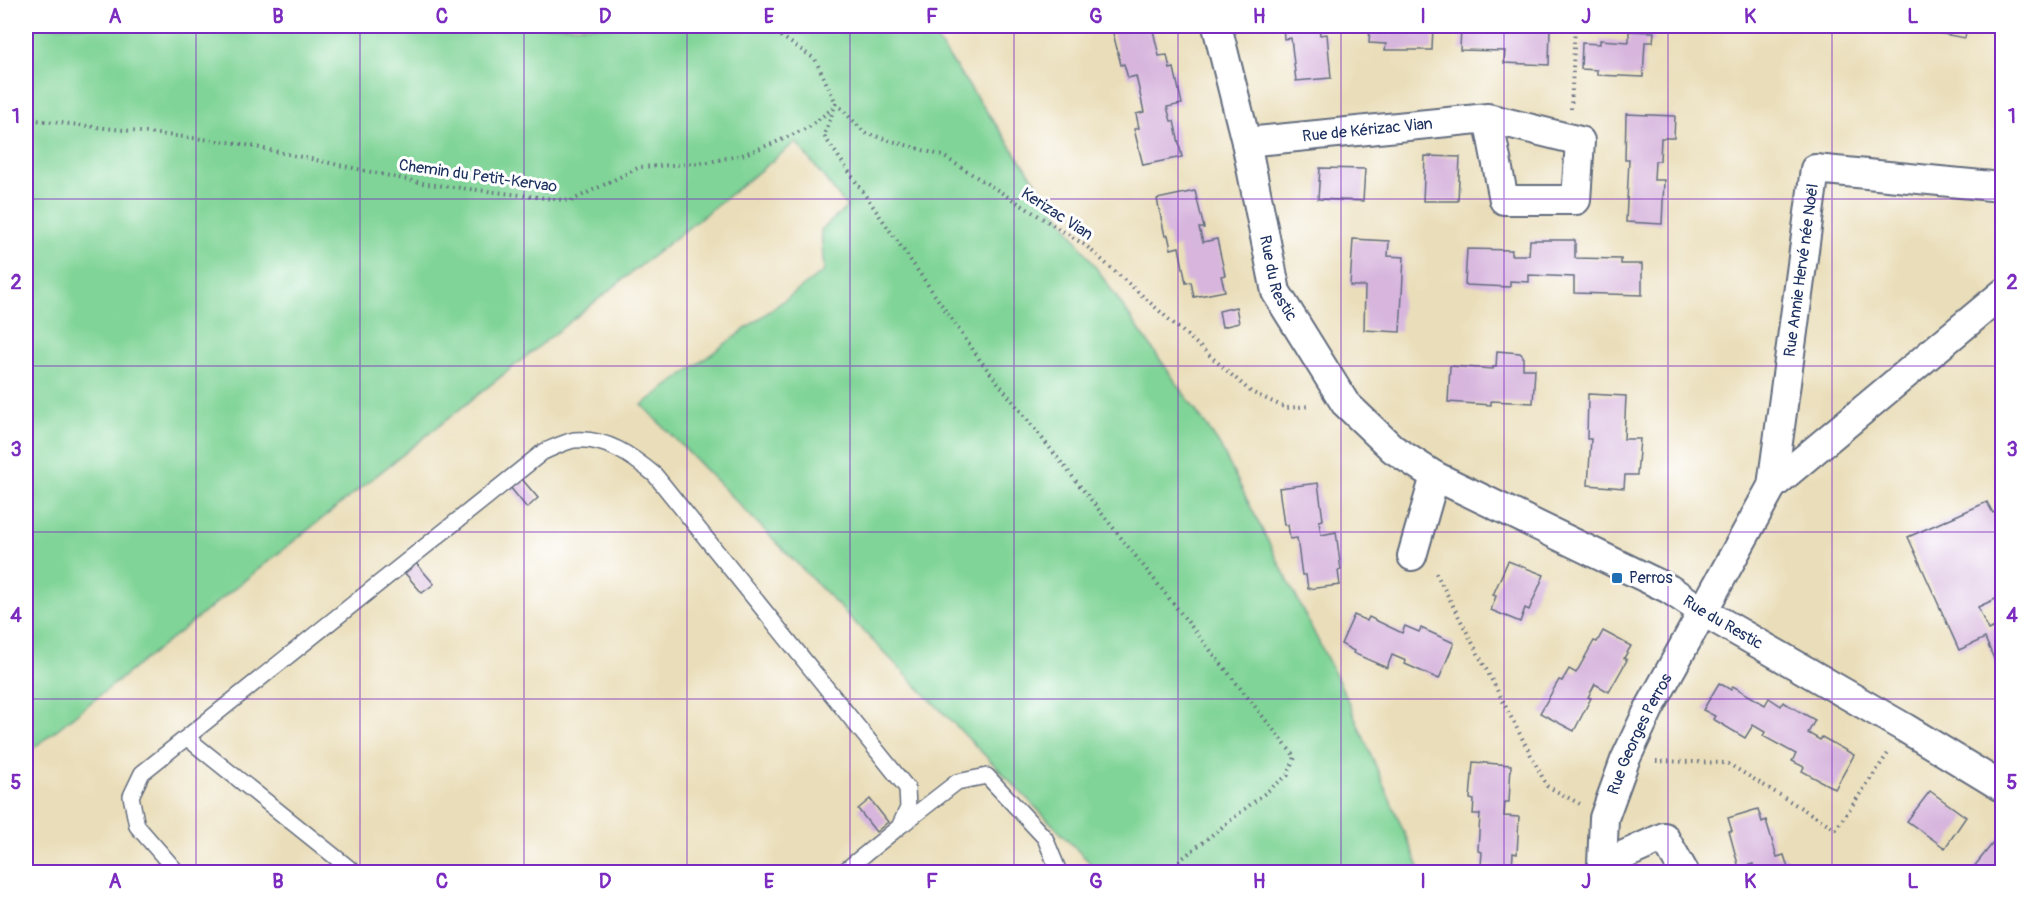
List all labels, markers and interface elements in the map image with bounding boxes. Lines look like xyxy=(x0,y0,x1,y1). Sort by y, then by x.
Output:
text: A xyxy=(109,4,122,29)
text: B xyxy=(272,4,284,29)
text: C xyxy=(436,4,448,29)
text: D xyxy=(599,4,612,29)
text: E xyxy=(764,4,775,29)
text: F xyxy=(926,4,938,29)
text: G xyxy=(1089,4,1103,29)
text: H xyxy=(1253,4,1266,29)
text: I xyxy=(1420,4,1426,29)
text: J xyxy=(1581,4,1591,29)
text: K xyxy=(1744,4,1756,29)
text: L xyxy=(1907,4,1919,29)
text: 1 xyxy=(12,104,20,129)
text: 1 xyxy=(2008,104,2016,129)
street label: Rue de Kérizac Vian xyxy=(1301,114,1433,146)
street label: Chemin du Petit-Kervao xyxy=(398,155,559,197)
street label: Kerizac Vian xyxy=(1017,183,1097,245)
street label: Rue Annie Hervé née Noël xyxy=(1780,183,1823,358)
street label: Rue du Restic xyxy=(1255,234,1302,325)
text: 2 xyxy=(10,270,22,295)
text: 2 xyxy=(2006,270,2018,295)
text: 3 xyxy=(10,437,22,462)
text: 3 xyxy=(2006,437,2018,462)
place label: Perros xyxy=(1629,568,1673,588)
marker: Perros xyxy=(1610,571,1624,585)
street label: Rue du Restic xyxy=(1679,591,1767,654)
text: 4 xyxy=(10,603,22,628)
text: 4 xyxy=(2006,603,2018,628)
street label: Rue Georges Perros xyxy=(1603,670,1677,797)
text: 5 xyxy=(11,770,22,795)
text: 5 xyxy=(2007,770,2018,795)
text: A xyxy=(109,869,122,894)
text: B xyxy=(272,869,284,894)
text: C xyxy=(436,869,448,894)
text: D xyxy=(599,869,612,894)
text: E xyxy=(764,869,775,894)
text: F xyxy=(926,869,938,894)
text: G xyxy=(1089,869,1103,894)
text: H xyxy=(1253,869,1266,894)
text: I xyxy=(1420,869,1426,894)
text: J xyxy=(1581,869,1591,894)
text: K xyxy=(1744,869,1756,894)
text: L xyxy=(1907,869,1919,894)

